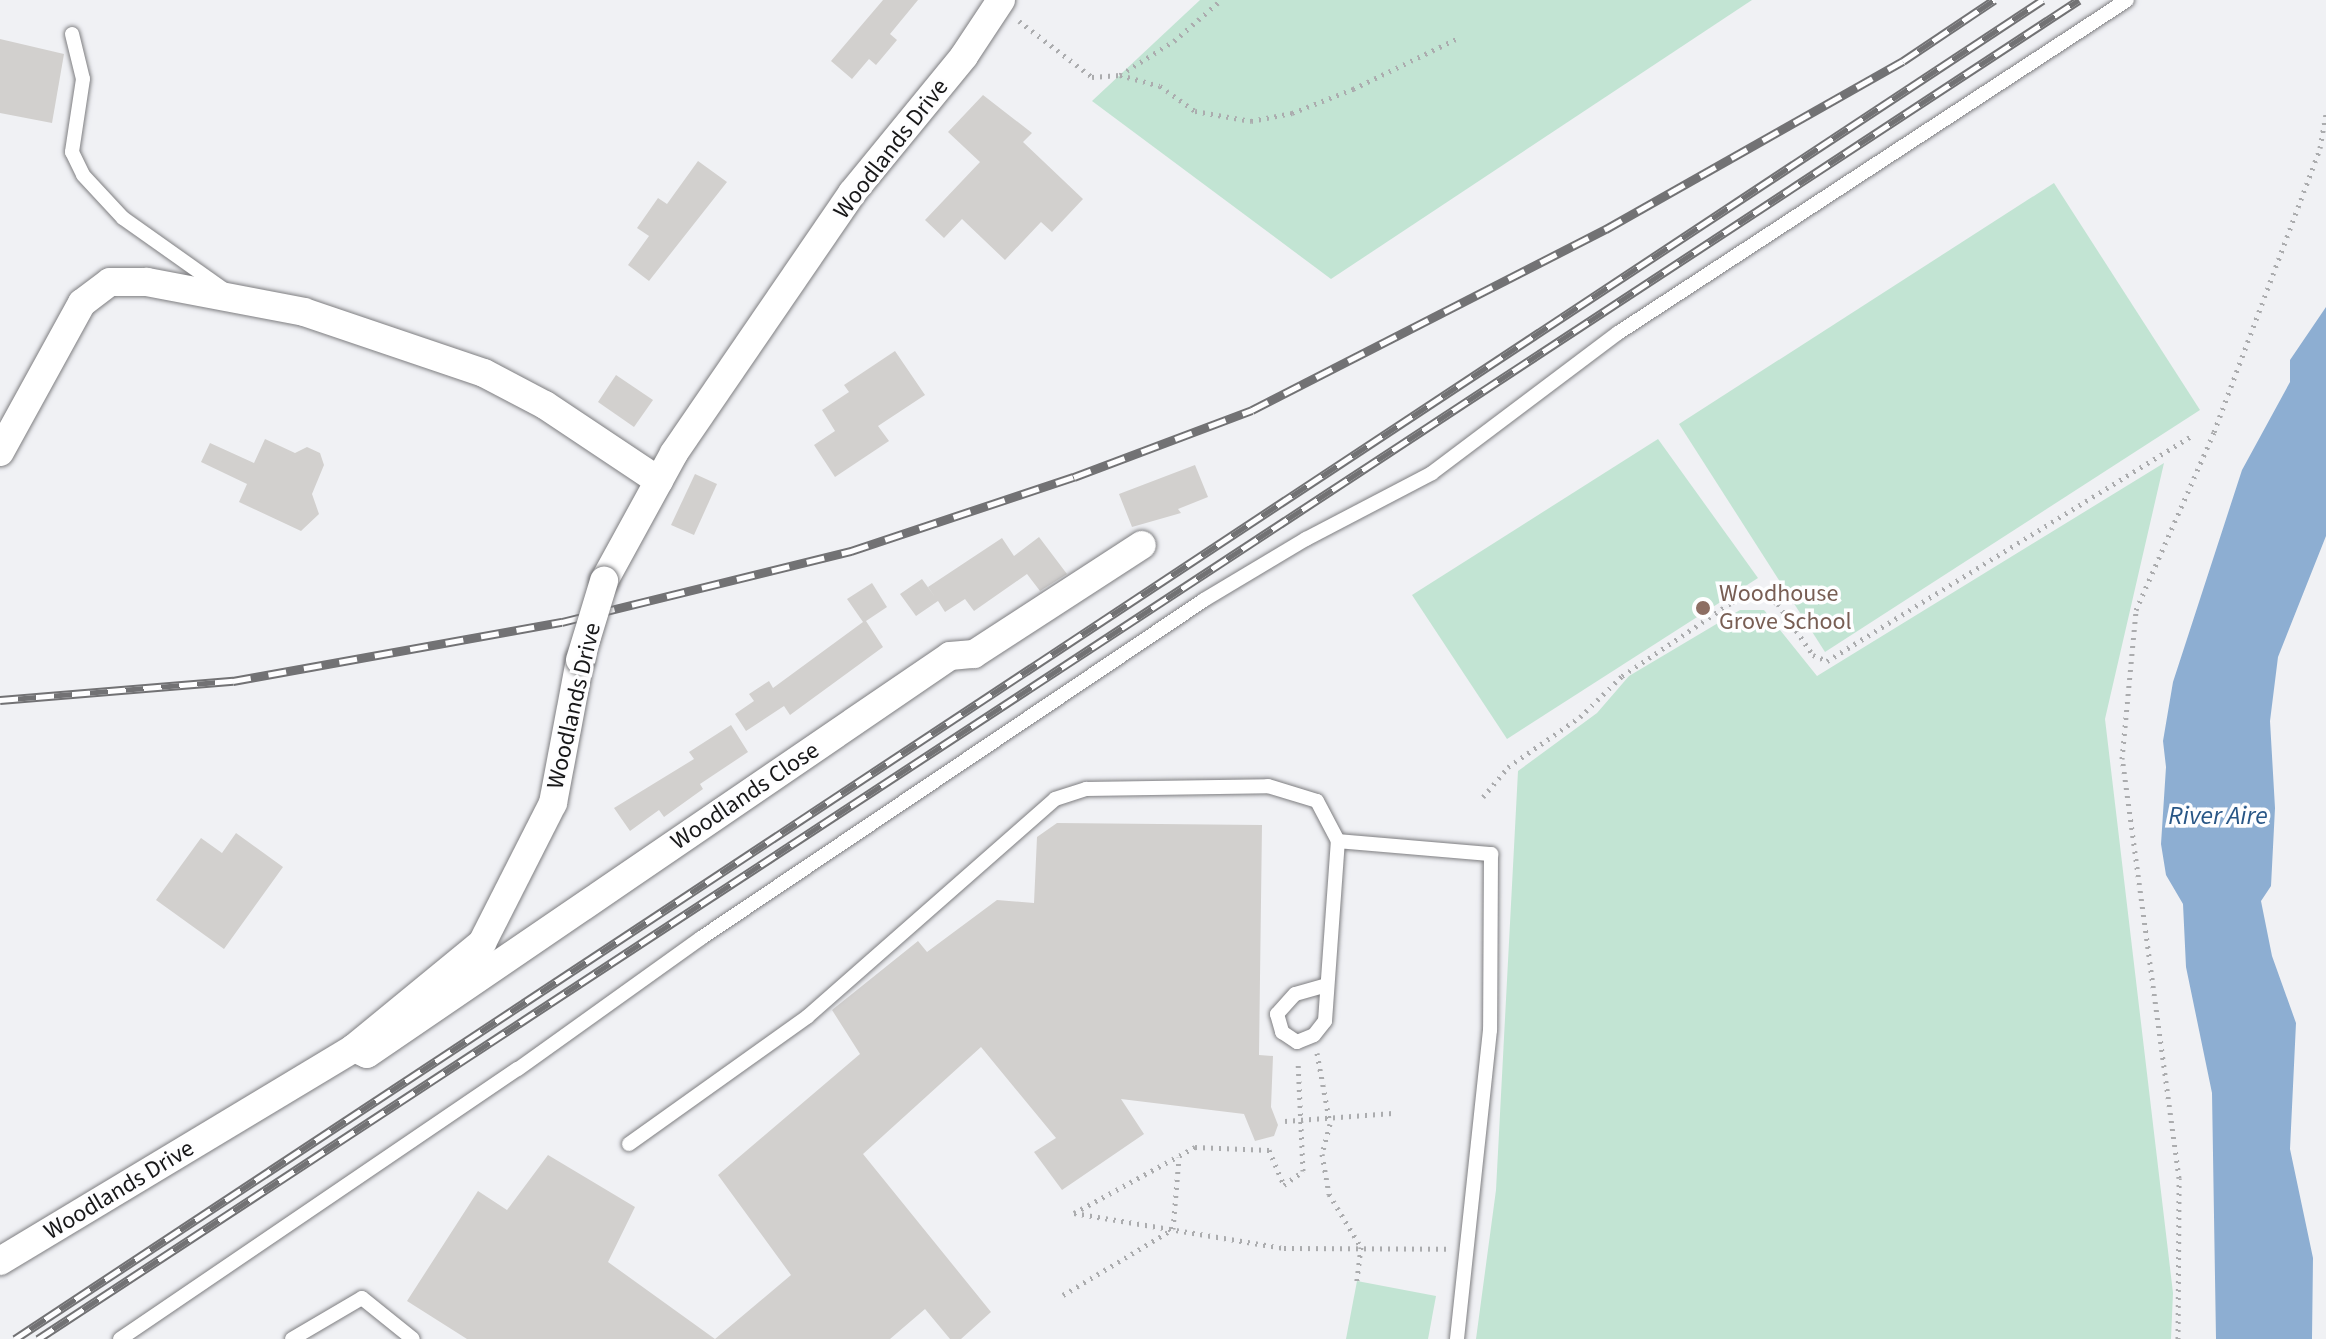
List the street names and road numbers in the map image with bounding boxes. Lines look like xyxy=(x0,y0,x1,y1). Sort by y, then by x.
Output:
street label: Woodlands Drive xyxy=(827,73,955,225)
street label: Woodlands Drive xyxy=(541,620,607,792)
street label: Woodlands Close xyxy=(665,736,825,856)
street label: Woodlands Drive xyxy=(39,1134,199,1246)

